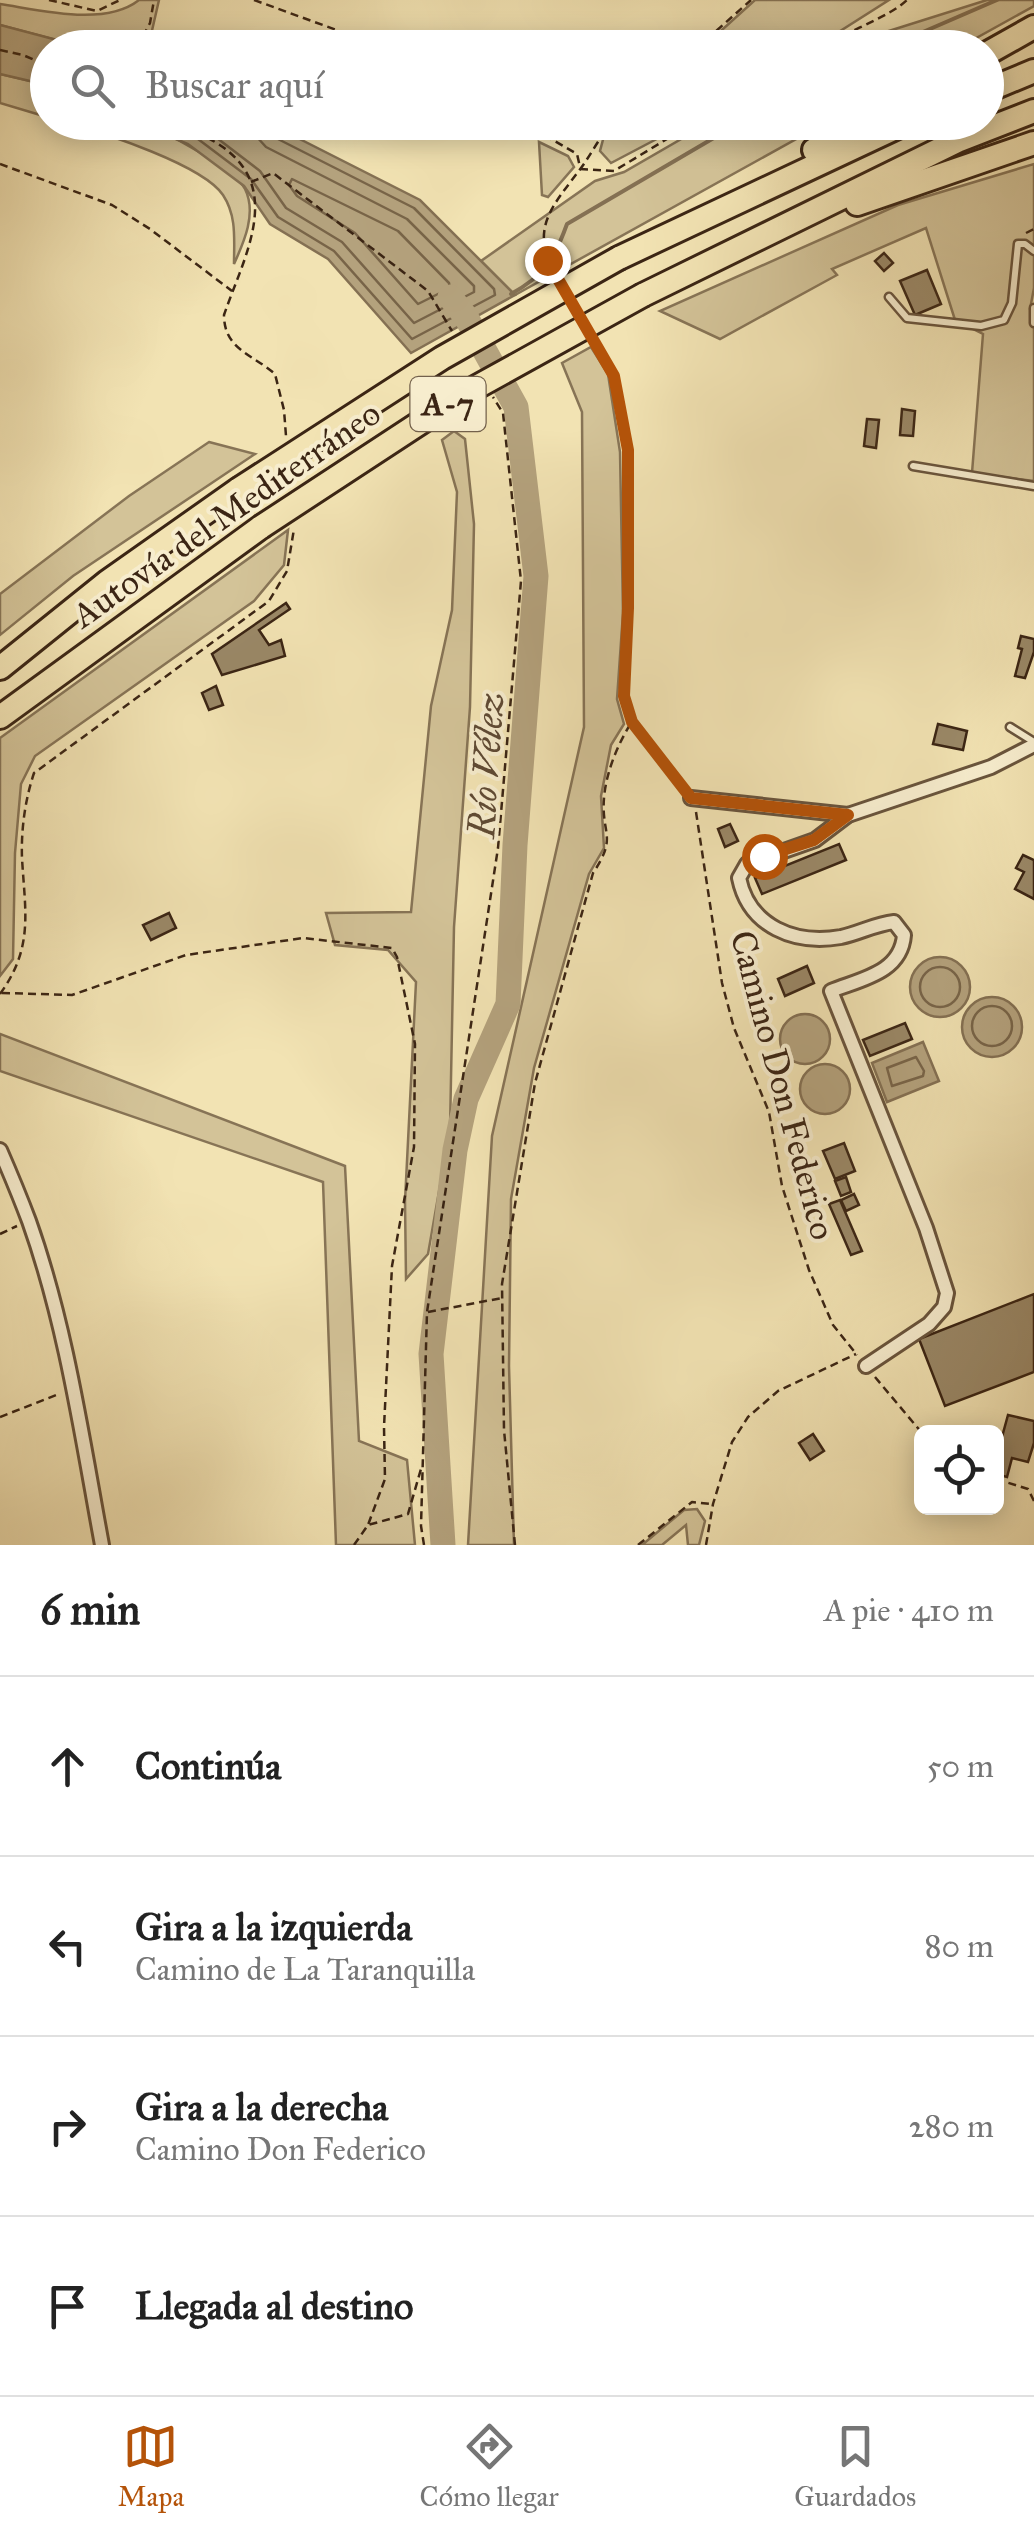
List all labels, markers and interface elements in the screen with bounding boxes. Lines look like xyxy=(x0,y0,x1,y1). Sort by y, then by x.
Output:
search box xyxy=(30,30,1004,140)
icon: search xyxy=(65,58,120,113)
text: Buscar aquí xyxy=(145,62,324,108)
route end xyxy=(525,238,571,284)
road number: A-7 xyxy=(410,377,486,431)
street label: Autovía del Mediterráneo xyxy=(62,392,389,638)
water label: Río Vélez xyxy=(458,691,514,841)
route start xyxy=(742,834,788,880)
street label: Camino Don Federico xyxy=(721,926,844,1244)
map controls xyxy=(914,1425,1004,1515)
button: locate xyxy=(914,1425,1004,1515)
text: 6 min xyxy=(40,1584,140,1636)
text: A pie · 410 m xyxy=(824,1591,994,1630)
icon: ahead xyxy=(40,1739,95,1794)
text: Continúa xyxy=(135,1743,281,1789)
text: 50 m xyxy=(927,1747,994,1786)
text: Gira a la izquierda xyxy=(135,1904,412,1950)
icon: left xyxy=(40,1919,95,1974)
text: 80 m xyxy=(925,1927,994,1966)
text: Camino de La Taranquilla xyxy=(135,1950,475,1989)
text: Gira a la derecha xyxy=(135,2084,388,2130)
icon: right xyxy=(40,2099,95,2154)
text: 280 m xyxy=(909,2107,994,2146)
text: Camino Don Federico xyxy=(135,2130,426,2169)
icon: arrive xyxy=(40,2279,95,2334)
text: Llegada al destino xyxy=(135,2283,414,2329)
tab: Mapa xyxy=(118,2419,184,2514)
tab: Cómo llegar xyxy=(420,2419,559,2514)
tab: Guardados xyxy=(794,2419,916,2514)

